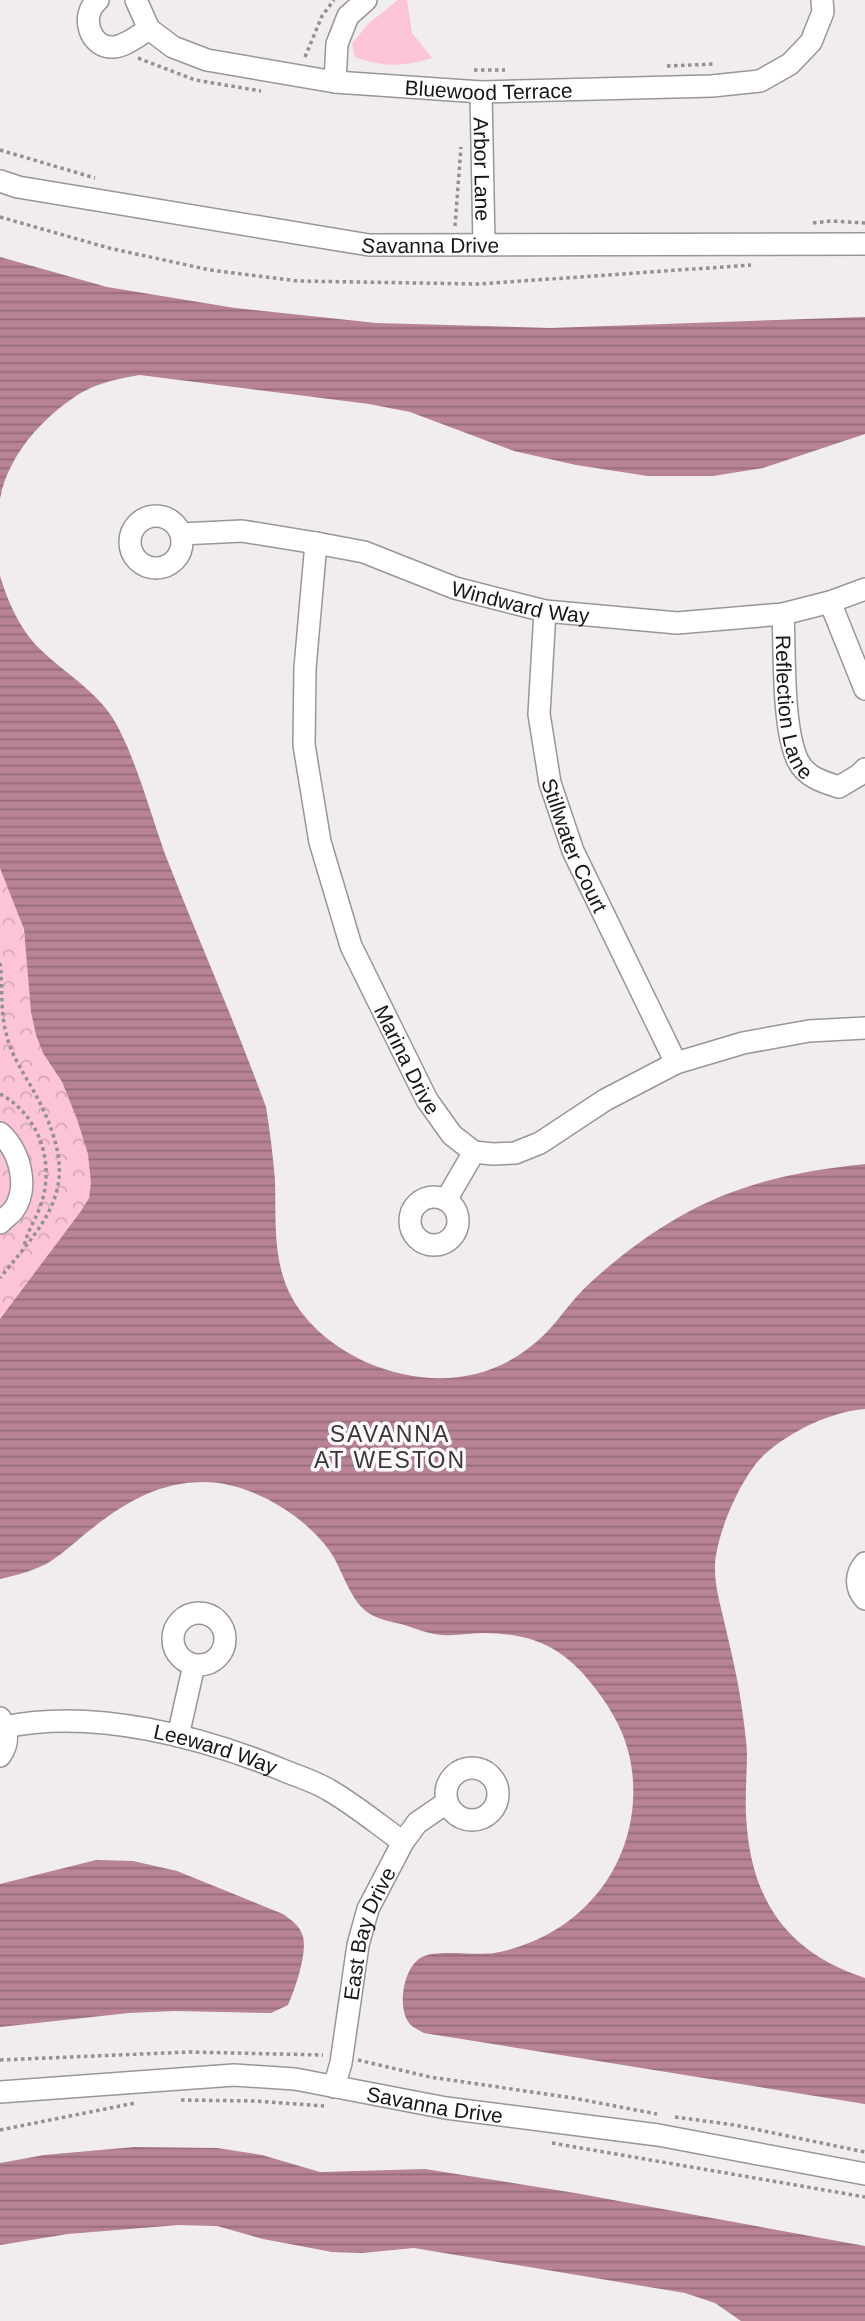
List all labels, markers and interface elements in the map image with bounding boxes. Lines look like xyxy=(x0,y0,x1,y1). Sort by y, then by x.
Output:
street label: Bluewood Terrace xyxy=(404,75,573,104)
street label: Arbor Lane xyxy=(470,117,495,221)
street label: Savanna Drive xyxy=(360,232,499,257)
street label: Windward Way xyxy=(449,576,591,627)
street label: Reflection Lane xyxy=(772,635,818,783)
street label: Stillwater Court xyxy=(538,775,612,916)
street label: Marina Drive xyxy=(370,1001,445,1118)
district label: SAVANNA AT WESTON xyxy=(314,1421,466,1473)
street label: Leeward Way xyxy=(152,1719,281,1778)
street label: East Bay Drive xyxy=(339,1863,399,2002)
street label: Savanna Drive xyxy=(365,2082,504,2127)

